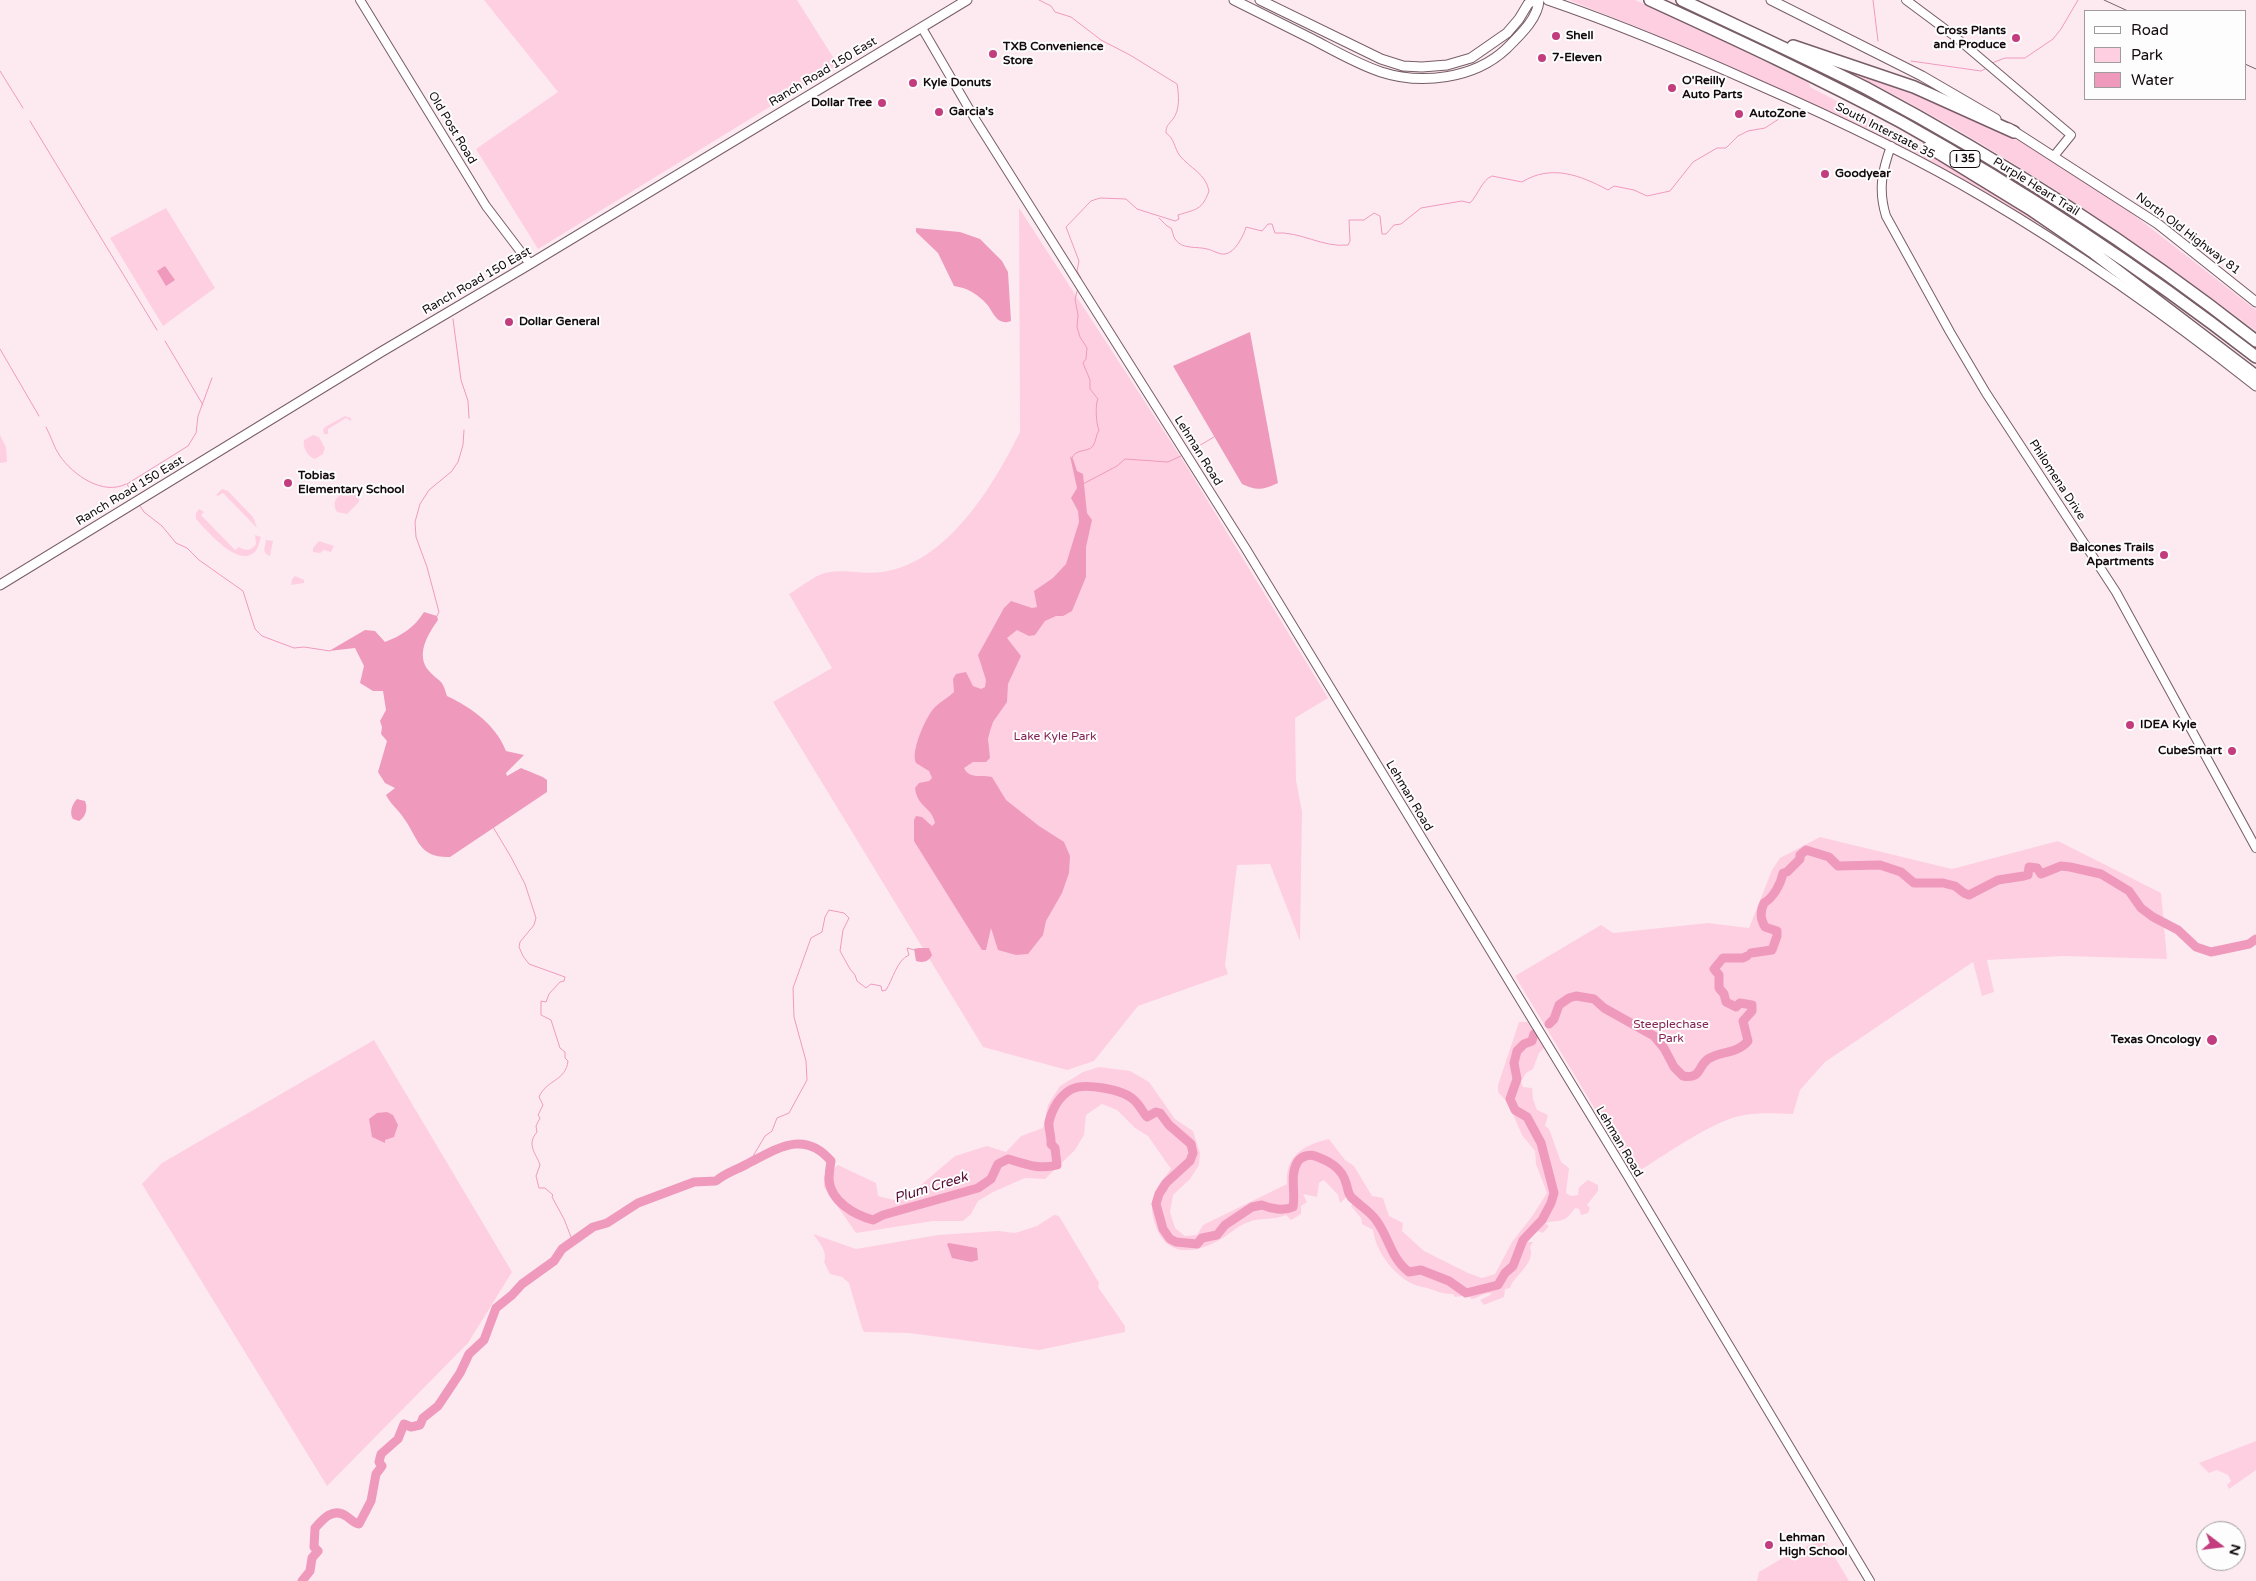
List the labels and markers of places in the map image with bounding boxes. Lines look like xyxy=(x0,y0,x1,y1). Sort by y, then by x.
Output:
place label: Cross Plants and Produce xyxy=(1934,24,2006,52)
place label: Shell xyxy=(1566,29,1593,43)
marker: Shell xyxy=(1550,30,1562,42)
marker: Cross Plants and Produce xyxy=(2010,32,2022,44)
place label: TXB Convenience Store xyxy=(1003,40,1103,68)
marker: TXB Convenience Store xyxy=(987,48,999,60)
place label: 7-Eleven xyxy=(1552,51,1602,65)
marker: 7-Eleven xyxy=(1536,52,1548,64)
place label: O'Reilly Auto Parts xyxy=(1682,74,1742,102)
place label: Kyle Donuts xyxy=(923,76,991,90)
marker: Kyle Donuts xyxy=(907,77,919,89)
marker: O'Reilly Auto Parts xyxy=(1666,82,1678,94)
place label: Dollar Tree xyxy=(811,96,872,110)
marker: Dollar Tree xyxy=(876,97,888,109)
place label: Garcia's xyxy=(949,105,994,119)
marker: Garcia's xyxy=(933,106,945,118)
place label: AutoZone xyxy=(1749,107,1806,121)
marker: AutoZone xyxy=(1733,108,1745,120)
place label: Goodyear xyxy=(1835,167,1891,181)
marker: Goodyear xyxy=(1819,168,1831,180)
place label: Dollar General xyxy=(519,315,600,329)
marker: Dollar General xyxy=(503,316,515,328)
place label: Tobias Elementary School xyxy=(298,469,405,497)
marker: Tobias Elementary School xyxy=(282,477,294,489)
place label: Balcones Trails Apartments xyxy=(2070,541,2154,569)
marker: Balcones Trails Apartments xyxy=(2158,549,2170,561)
place label: IDEA Kyle xyxy=(2140,718,2196,732)
marker: IDEA Kyle xyxy=(2124,719,2136,731)
place label: CubeSmart xyxy=(2158,744,2222,758)
marker: CubeSmart xyxy=(2226,745,2238,757)
place label: Texas Oncology xyxy=(2111,1033,2201,1047)
marker: Texas Oncology xyxy=(2205,1033,2219,1047)
place label: Lehman High School xyxy=(1779,1531,1848,1559)
marker: Lehman High School xyxy=(1763,1539,1775,1551)

